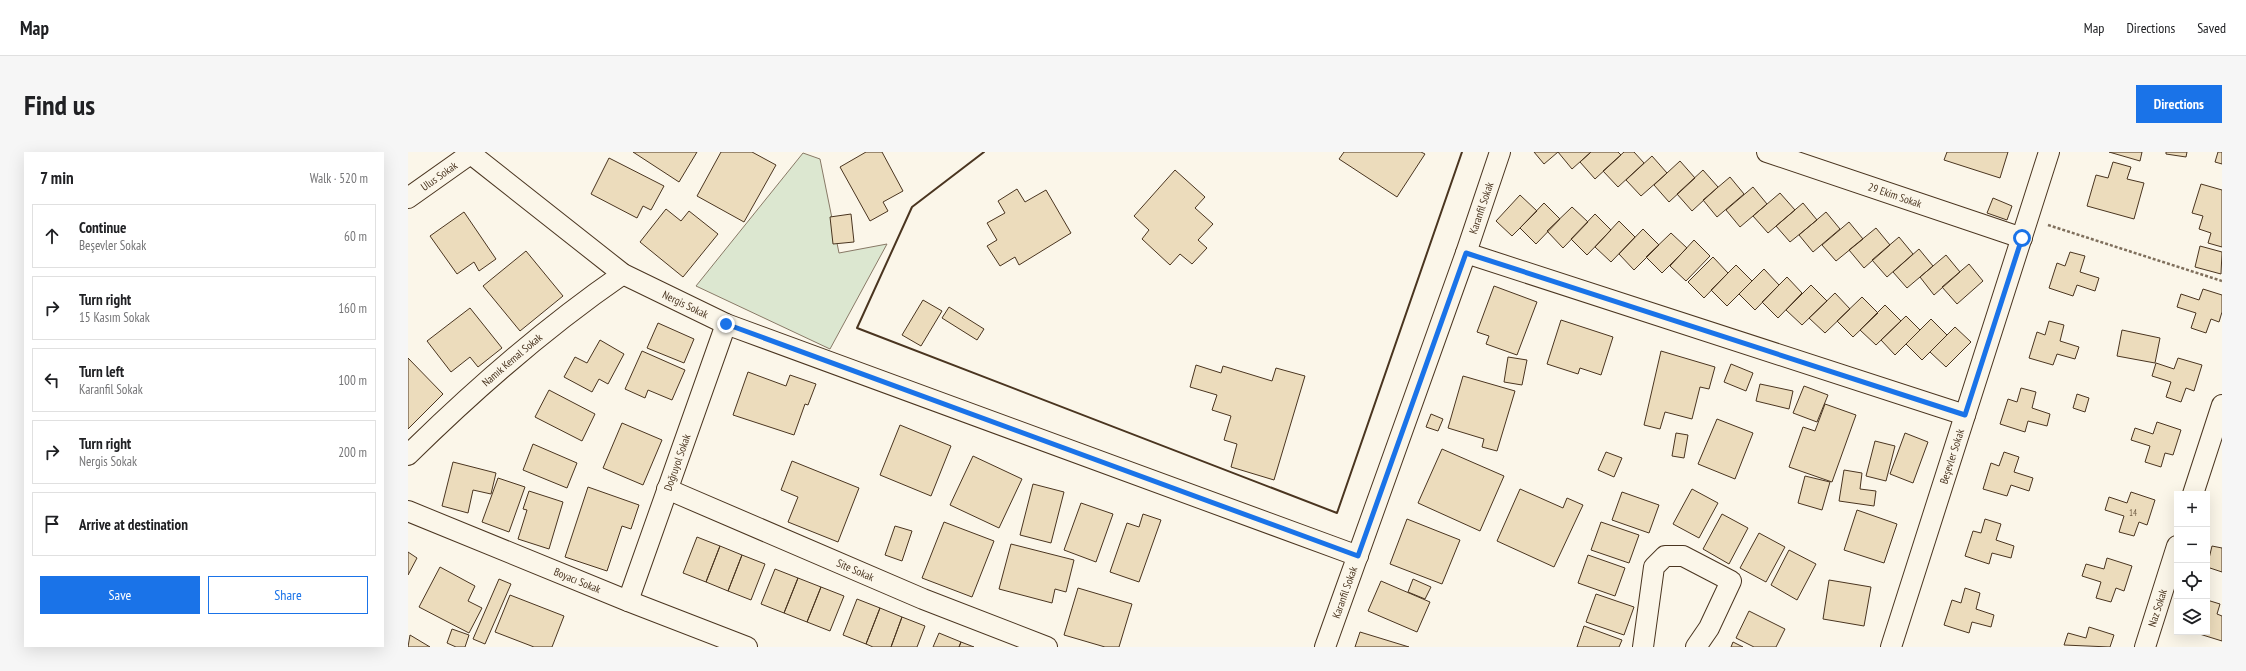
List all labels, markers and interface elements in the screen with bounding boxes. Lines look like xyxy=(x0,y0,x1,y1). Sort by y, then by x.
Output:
text: Map xyxy=(20,16,49,40)
text: Map xyxy=(2084,19,2104,37)
text: Directions xyxy=(2126,19,2175,37)
text: Saved xyxy=(2197,19,2226,37)
button: Directions xyxy=(2136,85,2222,123)
text: Find us xyxy=(24,86,95,123)
street label: Ulus Sokak xyxy=(418,158,461,194)
text: 7 min xyxy=(40,167,74,189)
text: Walk · 520 m xyxy=(310,170,368,187)
street label: Karanfil Sokak xyxy=(1466,179,1497,236)
street label: 29 Ekim Sokak xyxy=(1866,180,1924,211)
text: Continue xyxy=(79,218,126,237)
icon: ahead xyxy=(41,225,63,247)
text: 60 m xyxy=(344,228,367,245)
route start xyxy=(2013,229,2031,247)
text: Beşevler Sokak xyxy=(79,237,146,254)
street label: Nergis Sokak xyxy=(660,287,711,322)
text: Turn right xyxy=(79,290,131,309)
icon: right xyxy=(41,297,63,319)
text: 160 m xyxy=(338,300,367,317)
text: 15 Kasım Sokak xyxy=(79,309,150,326)
route end xyxy=(717,315,735,333)
street label: Namık Kemal Sokak xyxy=(479,330,546,389)
text: Turn left xyxy=(79,362,124,381)
icon: left xyxy=(41,369,63,391)
text: 100 m xyxy=(338,372,367,389)
text: Karanfil Sokak xyxy=(79,381,143,398)
street label: Beşevler Sokak xyxy=(1936,426,1967,486)
street label: Doğruyol Sokak xyxy=(661,431,694,493)
text: Turn right xyxy=(79,434,131,453)
icon: right xyxy=(41,441,63,463)
text: 200 m xyxy=(338,444,367,461)
text: Nergis Sokak xyxy=(79,453,137,470)
map controls xyxy=(2174,491,2210,635)
button: + xyxy=(2174,491,2210,527)
house number: 14 xyxy=(2129,507,2137,518)
icon: arrive xyxy=(41,513,63,535)
text: Arrive at destination xyxy=(79,515,188,534)
button: − xyxy=(2174,527,2210,563)
street label: Site Sokak xyxy=(834,556,877,584)
button: locate xyxy=(2174,563,2210,599)
street label: Boyacı Sokak xyxy=(552,564,604,596)
street label: Karanfil Sokak xyxy=(1329,564,1360,620)
button: Save xyxy=(40,576,200,614)
button: Share xyxy=(208,576,368,614)
street label: Naz Sokak xyxy=(2145,587,2170,629)
button: layers xyxy=(2174,599,2210,635)

